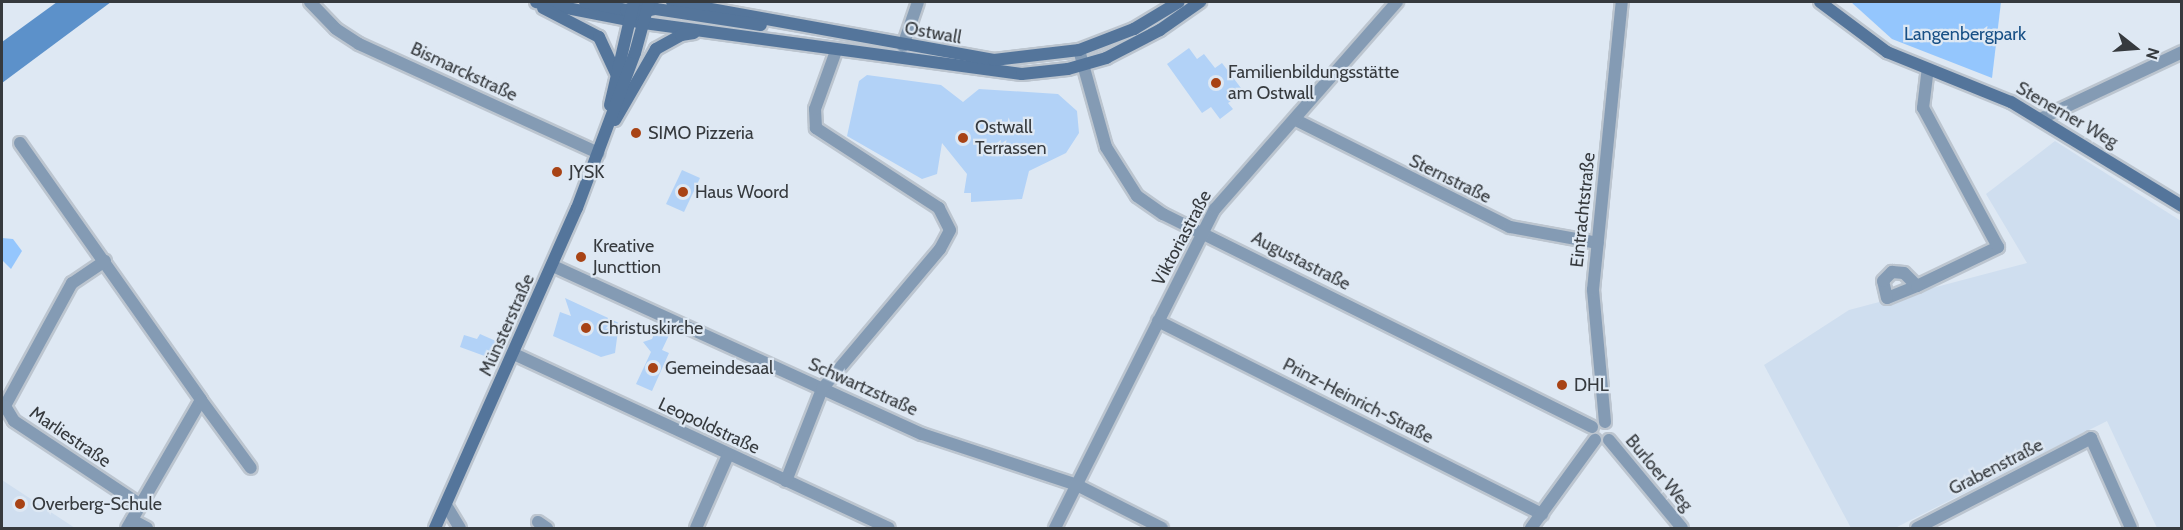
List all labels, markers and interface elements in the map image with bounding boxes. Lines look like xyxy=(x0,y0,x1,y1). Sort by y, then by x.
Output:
street label: Ostwall xyxy=(903,17,963,49)
north arrow xyxy=(2105,18,2165,78)
park label: Langenbergpark xyxy=(1904,23,2026,45)
street label: Bismarckstraße xyxy=(407,38,521,106)
text: N xyxy=(2142,45,2163,62)
place label: Familienbildungsstätte am Ostwall xyxy=(1228,62,1399,104)
marker: Familienbildungsstätte am Ostwall xyxy=(1209,76,1223,90)
street label: Stenerner Weg xyxy=(2012,77,2122,153)
place label: Ostwall Terrassen xyxy=(975,117,1046,160)
place label: SIMO Pizzeria xyxy=(648,122,754,144)
marker: SIMO Pizzeria xyxy=(629,126,643,140)
marker: Ostwall Terrassen xyxy=(956,131,970,145)
street label: Sternstraße xyxy=(1406,150,1494,208)
street label: Eintrachtstraße xyxy=(1566,151,1600,269)
place label: JYSK xyxy=(569,161,604,183)
marker: JYSK xyxy=(550,165,564,179)
place label: Haus Woord xyxy=(695,181,789,203)
marker: Haus Woord xyxy=(676,185,690,199)
street label: Viktoriastraße xyxy=(1148,187,1216,289)
street label: Augustastraße xyxy=(1248,227,1354,295)
place label: Kreative Juncttion xyxy=(593,236,661,278)
marker: Kreative Juncttion xyxy=(574,250,588,264)
street label: Münsterstraße xyxy=(475,271,539,379)
place label: Christuskirche xyxy=(598,317,703,339)
marker: Christuskirche xyxy=(579,321,593,335)
street label: Schwartzstraße xyxy=(805,353,921,421)
street label: Prinz-Heinrich-Straße xyxy=(1279,354,1437,448)
place label: Gemeindesaal xyxy=(665,357,773,379)
marker: Gemeindesaal xyxy=(646,361,660,375)
place label: DHL xyxy=(1574,374,1609,396)
marker: DHL xyxy=(1555,378,1569,392)
street label: Leopoldstraße xyxy=(655,393,763,459)
street label: Marliestraße xyxy=(25,402,115,472)
street label: Burloer Weg xyxy=(1621,430,1697,516)
street label: Grabenstraße xyxy=(1945,434,2047,500)
place label: Overberg-Schule xyxy=(32,493,162,515)
marker: Overberg-Schule xyxy=(13,497,27,511)

